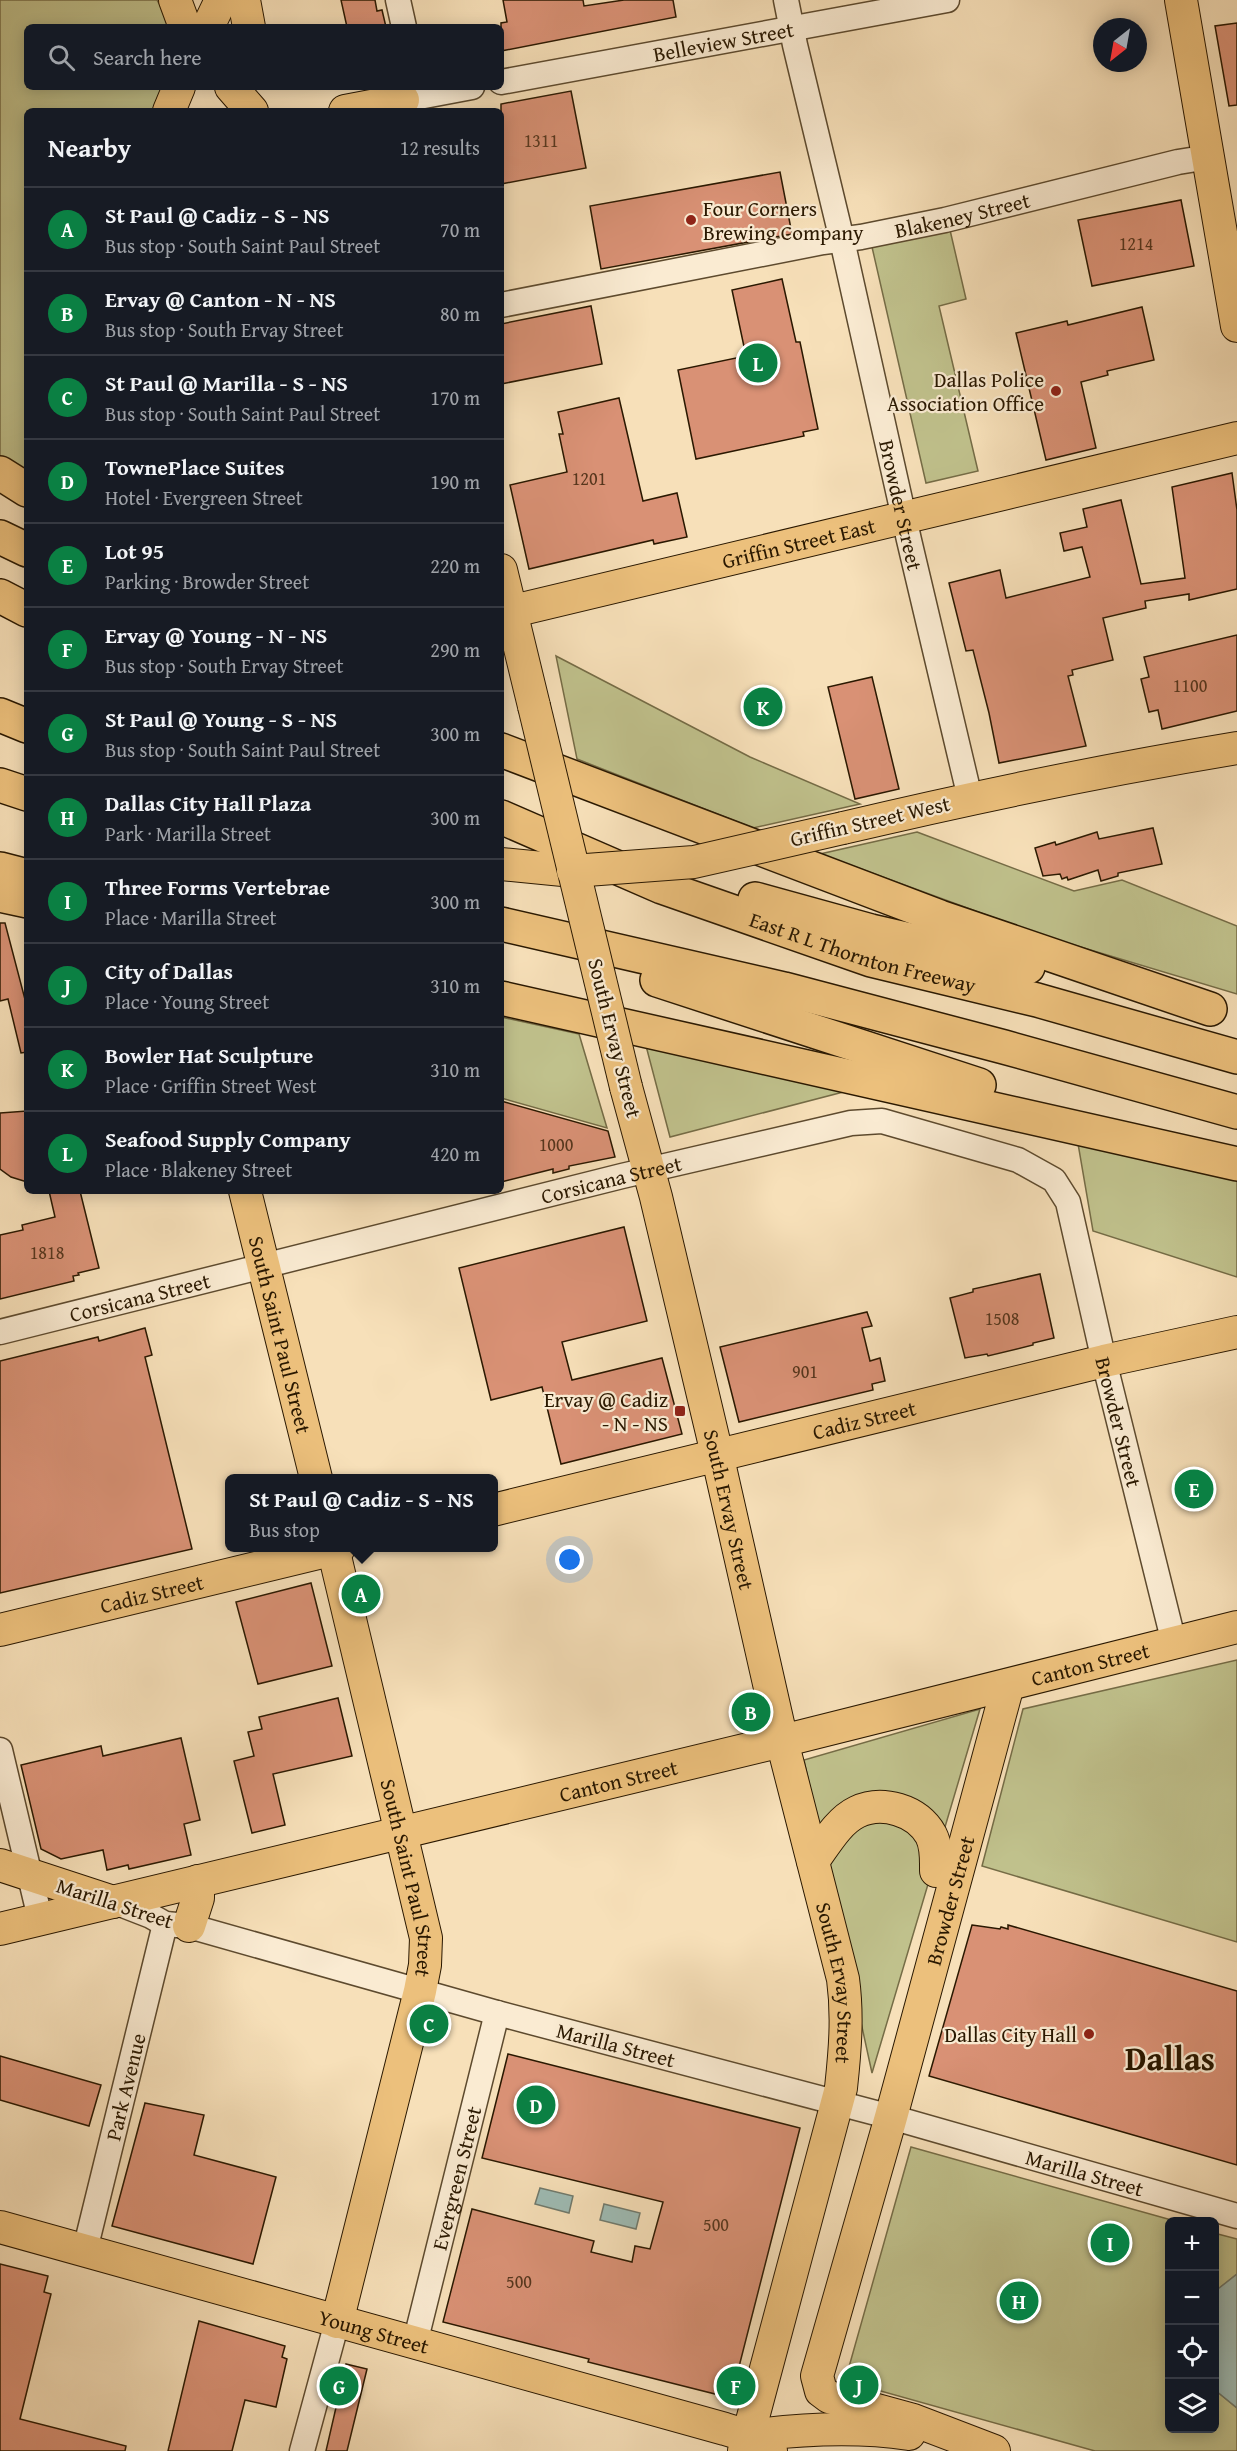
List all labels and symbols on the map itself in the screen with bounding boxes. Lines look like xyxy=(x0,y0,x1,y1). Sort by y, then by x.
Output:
street label: Belleview Street xyxy=(650,13,797,69)
north arrow xyxy=(1093,18,1147,72)
house number: 1311 xyxy=(524,127,558,154)
street label: Blakeney Street xyxy=(892,184,1033,245)
place label: Four Corners Brewing Company xyxy=(703,193,864,248)
marker: Four Corners Brewing Company xyxy=(684,213,698,227)
house number: 1214 xyxy=(1119,230,1153,257)
pin: L xyxy=(738,340,777,386)
place label: Dallas Police Association Office xyxy=(887,364,1044,419)
marker: Dallas Police Association Office xyxy=(1049,384,1063,398)
street label: Browder Street xyxy=(872,437,931,574)
house number: 1201 xyxy=(572,465,606,492)
street label: Griffin Street East xyxy=(719,509,879,576)
house number: 1100 xyxy=(1173,672,1208,699)
pin: K xyxy=(744,684,783,730)
street label: Griffin Street West xyxy=(787,787,954,854)
street label: East R L Thornton Freeway xyxy=(746,903,980,1000)
street label: South Ervay Street xyxy=(580,955,650,1122)
house number: 1000 xyxy=(539,1131,574,1158)
street label: Corsicana Street xyxy=(538,1147,685,1211)
street label: South Saint Paul Street xyxy=(241,1233,320,1437)
house number: 1818 xyxy=(30,1239,64,1266)
street label: Corsicana Street xyxy=(66,1264,214,1329)
house number: 1508 xyxy=(985,1305,1019,1332)
street label: Browder Street xyxy=(1088,1354,1150,1491)
house number: 901 xyxy=(792,1358,818,1385)
place label: Ervay @ Cadiz - N - NS xyxy=(544,1384,668,1439)
street label: Cadiz Street xyxy=(809,1392,920,1447)
marker: Ervay @ Cadiz - N - NS xyxy=(673,1404,687,1418)
street label: South Ervay Street xyxy=(696,1426,763,1593)
pin: E xyxy=(1174,1466,1214,1512)
your location xyxy=(555,1545,584,1574)
street label: Cadiz Street xyxy=(97,1566,207,1621)
pin: A xyxy=(342,1572,380,1616)
street label: Canton Street xyxy=(1028,1634,1153,1694)
pin: B xyxy=(732,1690,771,1734)
street label: Canton Street xyxy=(556,1751,681,1810)
street label: South Saint Paul Street xyxy=(373,1776,442,1981)
street label: Browder Street xyxy=(917,1832,982,1969)
street label: Marilla Street xyxy=(53,1870,178,1937)
street label: South Ervay Street xyxy=(808,1899,861,2065)
pin: C xyxy=(410,2002,448,2046)
street label: Marilla Street xyxy=(553,2014,679,2075)
place label: Dallas City Hall xyxy=(944,2019,1077,2050)
marker: Dallas City Hall xyxy=(1082,2027,1096,2041)
street label: Park Avenue xyxy=(97,2030,153,2144)
district label: Dallas xyxy=(1125,2034,1215,2082)
pin: D xyxy=(516,2082,556,2128)
street label: Evergreen Street xyxy=(423,2102,489,2253)
street label: Marilla Street xyxy=(1022,2141,1148,2204)
house number: 500 xyxy=(703,2211,729,2238)
pin: I xyxy=(1090,2220,1130,2266)
house number: 500 xyxy=(506,2268,532,2295)
pin: H xyxy=(1000,2278,1038,2324)
street label: Young Street xyxy=(315,2301,433,2361)
pin: J xyxy=(840,2362,878,2408)
pin: G xyxy=(320,2364,358,2408)
pin: F xyxy=(716,2364,756,2408)

